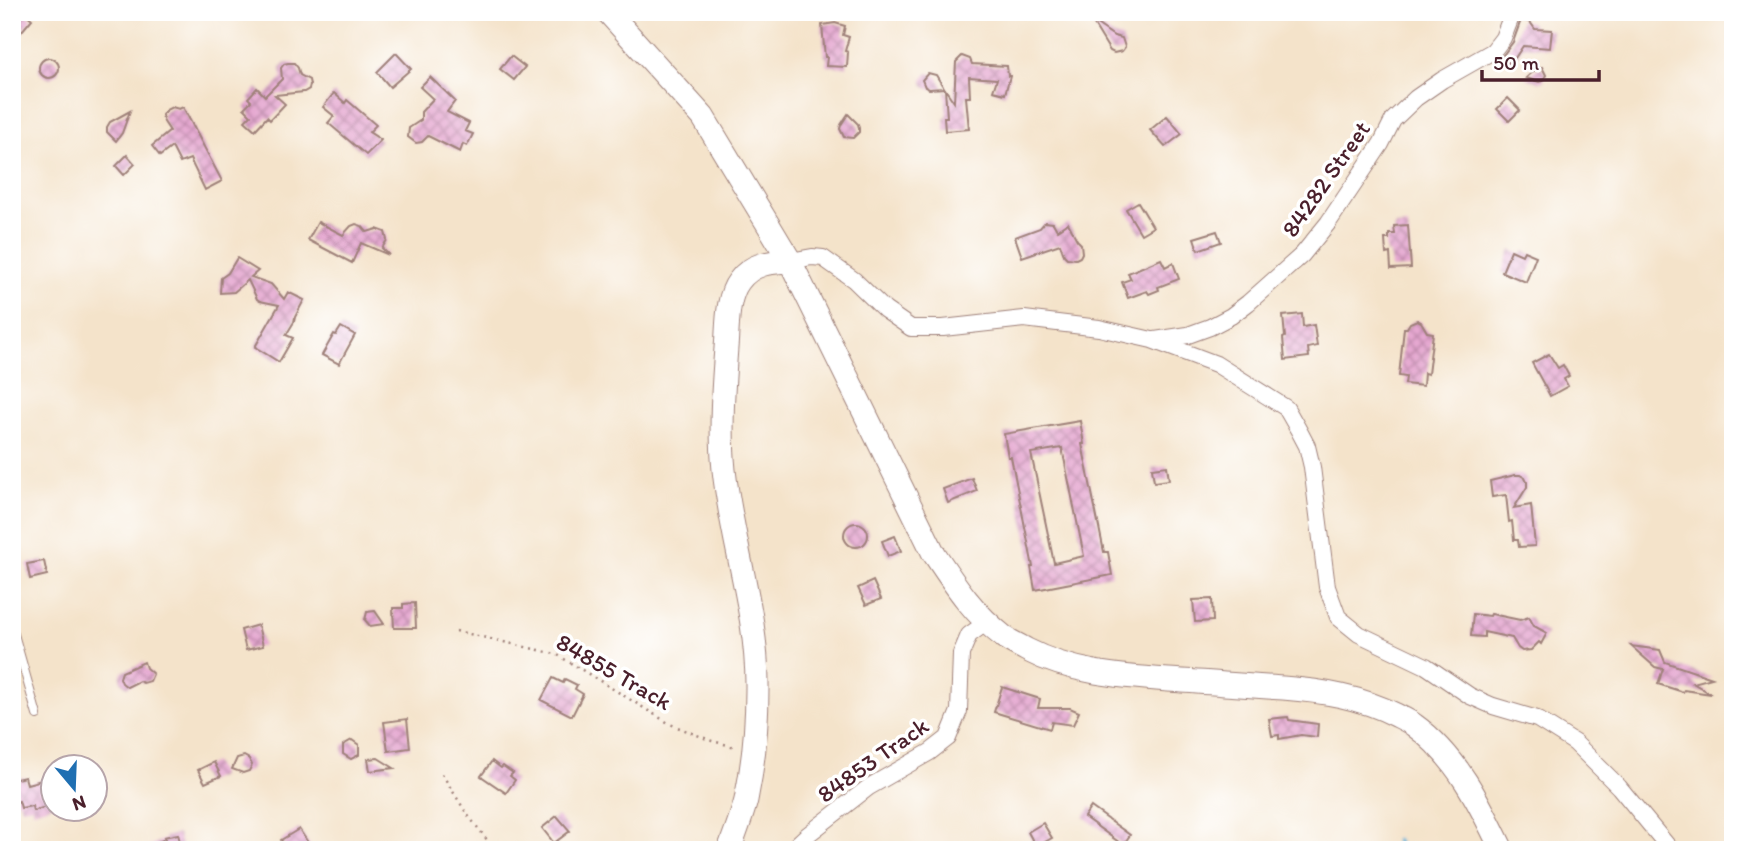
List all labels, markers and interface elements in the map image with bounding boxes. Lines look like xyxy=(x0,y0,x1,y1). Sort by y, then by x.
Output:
scale bar xyxy=(1482,38,1600,82)
text: 50 m xyxy=(1493,50,1540,75)
street label: 84282 Street xyxy=(1275,115,1376,242)
street label: 84855 Track xyxy=(551,627,678,717)
street label: 84853 Track xyxy=(812,710,934,808)
north arrow xyxy=(38,754,108,824)
text: N xyxy=(70,791,89,817)

